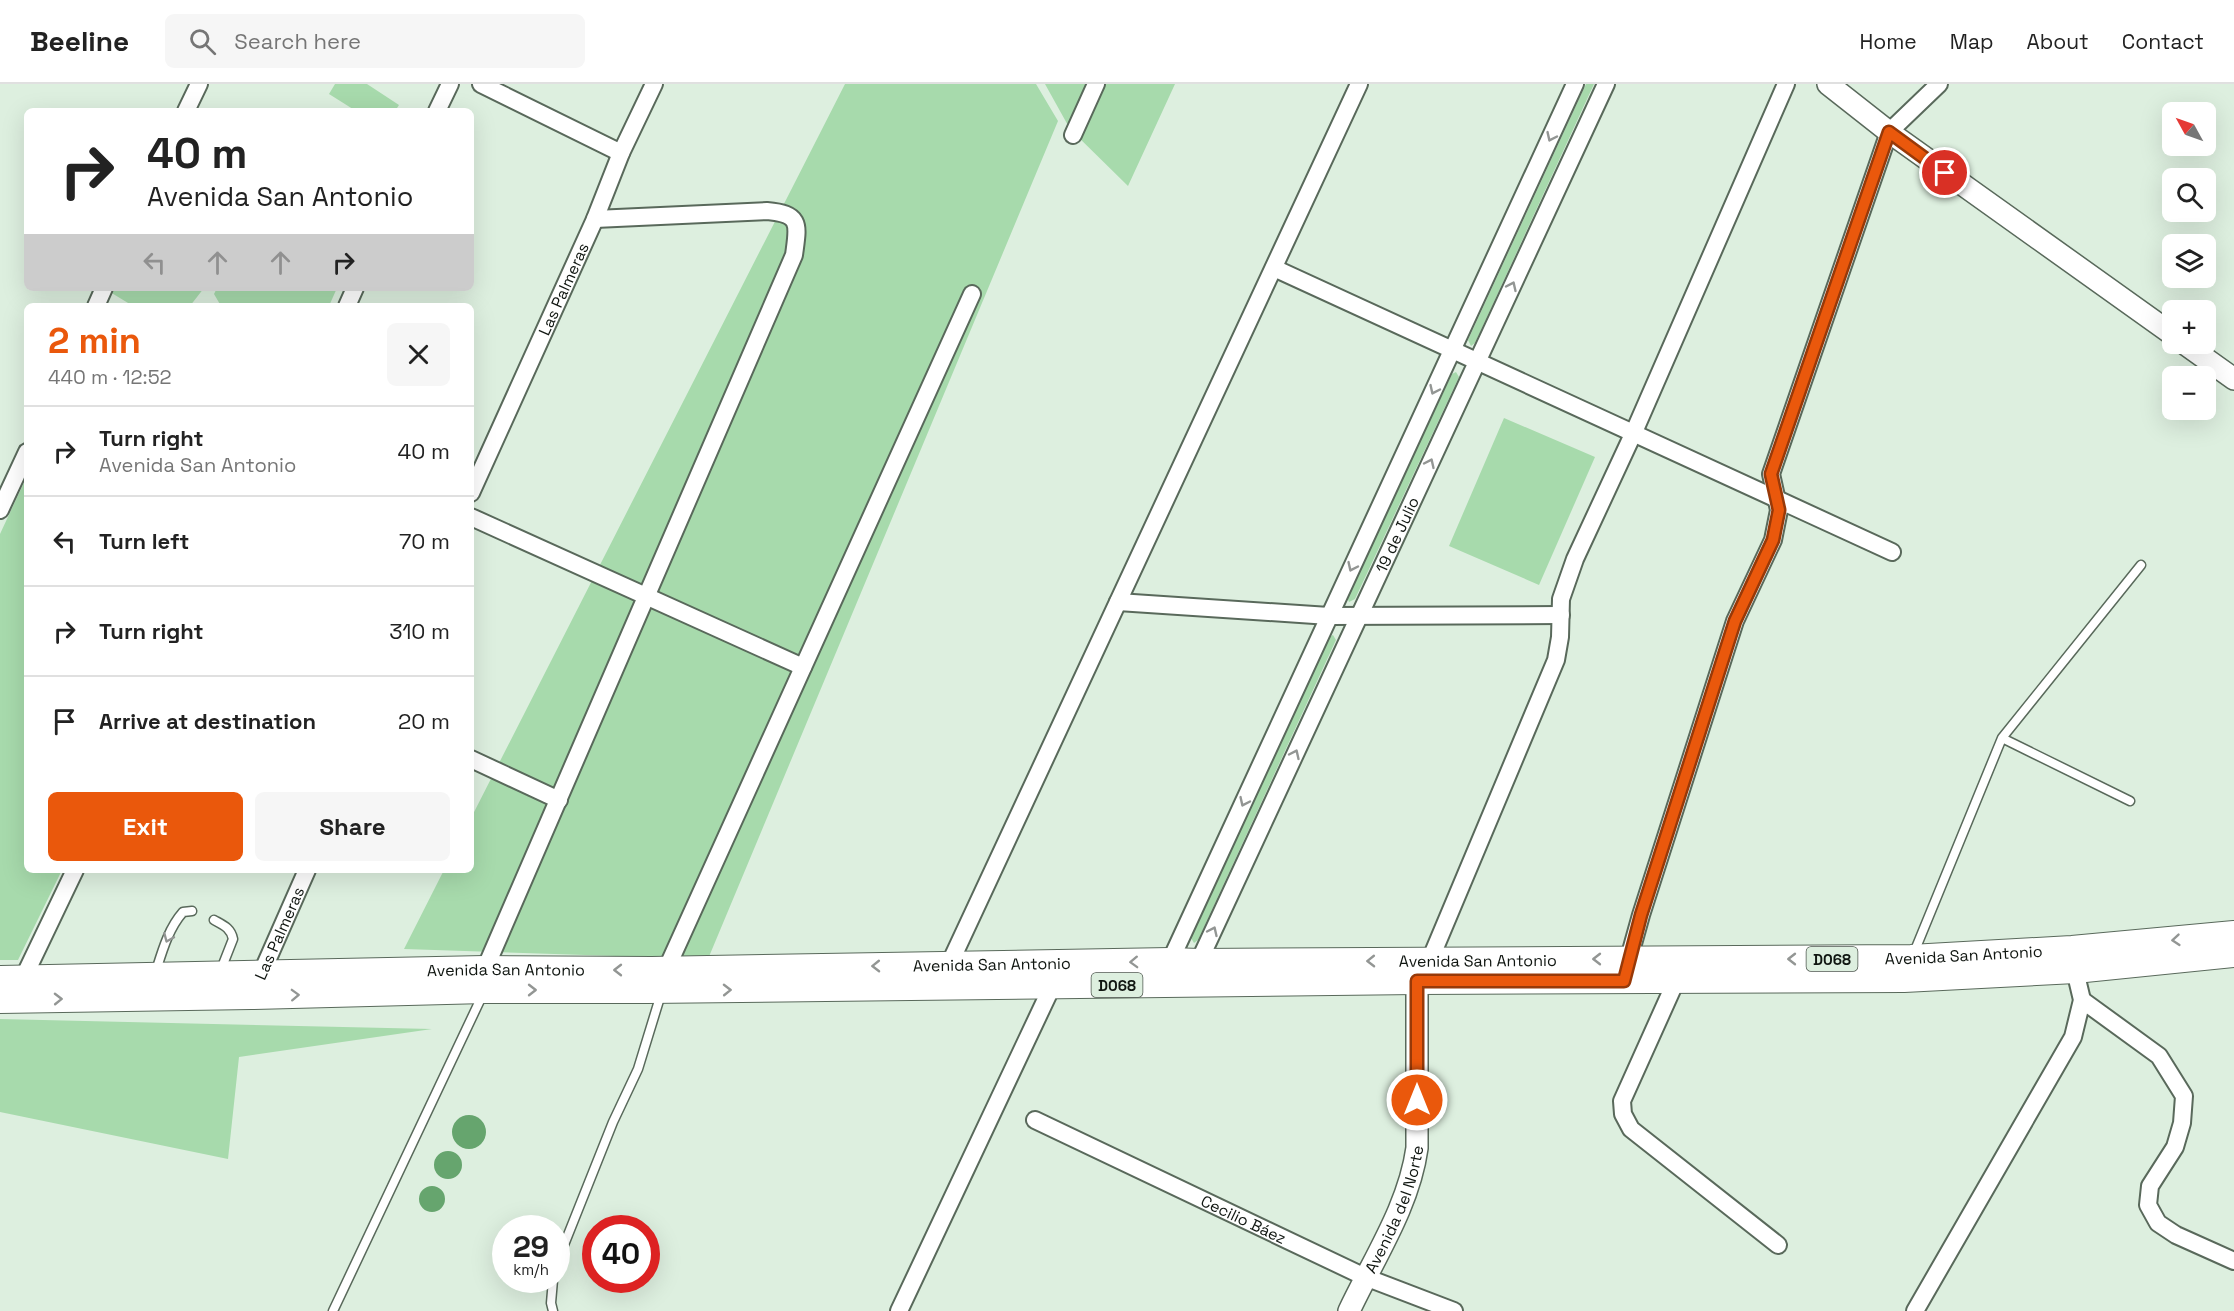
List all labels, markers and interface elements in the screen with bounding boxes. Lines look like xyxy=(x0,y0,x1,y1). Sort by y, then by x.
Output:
search box xyxy=(165,14,585,68)
text: Beeline xyxy=(30,23,129,59)
icon: search xyxy=(186,25,219,58)
text: Search here xyxy=(234,27,361,55)
text: Home xyxy=(1859,28,1917,55)
text: Map xyxy=(1950,28,1994,55)
text: About xyxy=(2027,28,2089,55)
text: Contact xyxy=(2122,28,2204,55)
north arrow xyxy=(2162,102,2216,156)
map controls xyxy=(2162,102,2216,420)
text: 40 m xyxy=(147,127,247,180)
one-way arrow xyxy=(1546,131,1558,142)
icon: right xyxy=(48,132,126,210)
pin xyxy=(1919,147,1970,198)
icon: arrive xyxy=(1928,156,1961,189)
button: search xyxy=(2162,168,2216,222)
text: Avenida San Antonio xyxy=(147,179,413,214)
button: layers xyxy=(2162,234,2216,288)
street label: Las Palmeras xyxy=(533,239,593,339)
icon: left xyxy=(138,246,171,279)
icon: ahead xyxy=(201,246,234,279)
icon: ahead xyxy=(264,246,297,279)
icon: right xyxy=(327,246,360,279)
one-way arrow xyxy=(1505,281,1517,292)
button: + xyxy=(2162,300,2216,354)
text: 2 min xyxy=(48,318,141,364)
button: close xyxy=(387,323,450,386)
text: 440 m · 12:52 xyxy=(48,364,172,390)
button: − xyxy=(2162,366,2216,420)
one-way arrow xyxy=(1429,384,1441,395)
text: Turn right xyxy=(99,424,204,452)
icon: right xyxy=(48,435,81,468)
text: 40 m xyxy=(398,437,450,465)
text: Avenida San Antonio xyxy=(99,452,296,478)
one-way arrow xyxy=(1423,458,1435,469)
street label: 19 de Julio xyxy=(1370,493,1424,576)
icon: left xyxy=(48,525,81,558)
text: Turn left xyxy=(99,527,189,555)
text: 70 m xyxy=(399,527,450,555)
one-way arrow xyxy=(1347,561,1359,572)
icon: right xyxy=(48,615,81,648)
text: Turn right xyxy=(99,617,204,645)
text: 310 m xyxy=(389,617,450,645)
icon: arrive xyxy=(48,705,81,738)
text: Arrive at destination xyxy=(99,707,316,735)
text: 20 m xyxy=(398,707,450,735)
one-way arrow xyxy=(1288,750,1300,761)
button: Exit xyxy=(48,792,243,861)
button: Share xyxy=(255,792,450,861)
one-way arrow xyxy=(1239,795,1251,806)
street label: Las Palmeras xyxy=(249,883,309,983)
one-way arrow xyxy=(1206,926,1218,937)
one-way arrow xyxy=(163,932,175,943)
one-way arrow xyxy=(2171,933,2180,946)
street label: Avenida San Antonio xyxy=(1885,940,2043,969)
road number: D068 xyxy=(1806,947,1858,971)
street label: Avenida San Antonio xyxy=(1399,949,1557,971)
street label: Avenida San Antonio xyxy=(913,952,1071,976)
one-way arrow xyxy=(1593,953,1602,965)
one-way arrow xyxy=(1788,953,1797,965)
one-way arrow xyxy=(1367,955,1376,967)
one-way arrow xyxy=(1130,956,1139,968)
street label: Avenida San Antonio xyxy=(427,958,585,981)
one-way arrow xyxy=(872,960,881,972)
one-way arrow xyxy=(614,964,623,976)
road number: D068 xyxy=(1092,973,1142,997)
one-way arrow xyxy=(723,983,732,996)
one-way arrow xyxy=(528,984,537,996)
one-way arrow xyxy=(291,989,300,1001)
one-way arrow xyxy=(54,993,63,1005)
position arrow xyxy=(1385,1068,1449,1132)
street label: Avenida del Norte xyxy=(1360,1144,1428,1277)
street label: Cecilio Báez xyxy=(1197,1190,1290,1249)
speed limit sign: 40 xyxy=(582,1215,660,1293)
text: 29 xyxy=(513,1227,549,1266)
text: km/h xyxy=(513,1260,549,1279)

